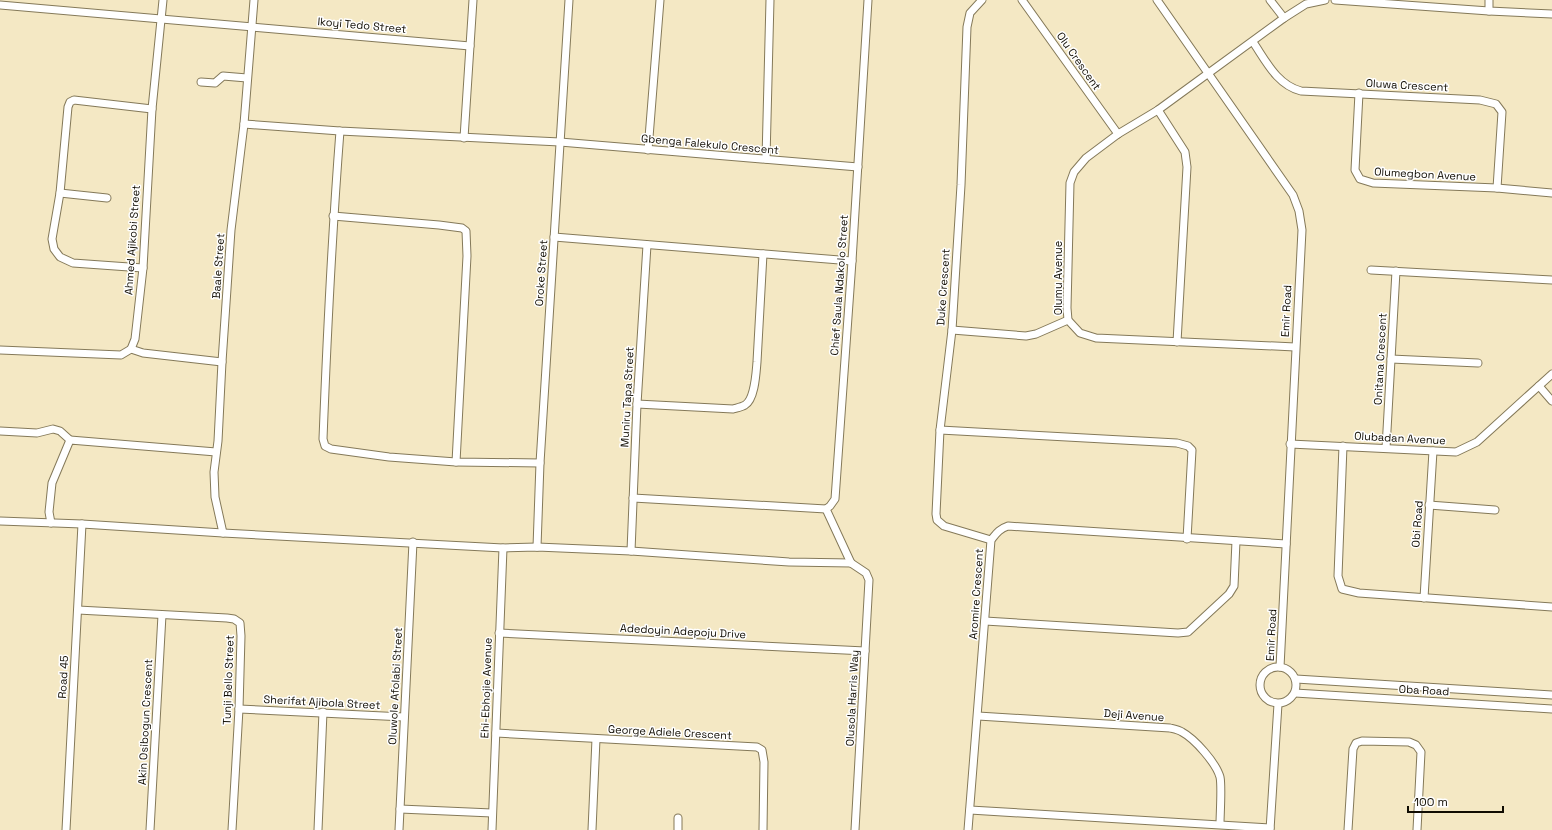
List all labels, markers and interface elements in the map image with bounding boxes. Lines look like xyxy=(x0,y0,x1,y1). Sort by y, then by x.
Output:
street label: Ikoyi Tedo Street xyxy=(317,14,407,36)
street label: Olu Crescent xyxy=(1054,29,1104,93)
street label: Oluwa Crescent xyxy=(1365,76,1449,94)
street label: Gbenga Falekulo Crescent xyxy=(641,131,779,157)
street label: Olumegbon Avenue xyxy=(1374,164,1476,184)
street label: Ahmed Ajikobi Street xyxy=(121,184,143,296)
street label: Chief Saula Ndakolo Street xyxy=(827,214,851,356)
street label: Baale Street xyxy=(209,233,227,299)
street label: Oroke Street xyxy=(532,239,550,307)
street label: Olumu Avenue xyxy=(1051,241,1065,315)
street label: Duke Crescent xyxy=(933,248,953,326)
street label: Emir Road xyxy=(1278,285,1294,337)
street label: Onitana Crescent xyxy=(1371,313,1389,405)
street label: Muniru Tapa Street xyxy=(617,346,637,448)
street label: Olubadan Avenue xyxy=(1354,429,1446,447)
street label: Obi Road xyxy=(1408,500,1426,548)
street label: Aromire Crescent xyxy=(966,548,986,640)
street label: Emir Road xyxy=(1263,609,1279,661)
street label: Adedoyin Adepoju Drive xyxy=(620,621,746,641)
street label: Oluwole Afolabi Street xyxy=(385,627,405,745)
street label: Tunji Bello Street xyxy=(219,635,237,725)
street label: Ehi-Ebhojie Avenue xyxy=(477,637,495,739)
street label: Olusola Harris Way xyxy=(842,649,862,747)
street label: Road 45 xyxy=(55,655,71,699)
street label: Akin Osibogun Crescent xyxy=(135,659,155,785)
street label: Oba Road xyxy=(1398,682,1450,698)
street label: Sherifat Ajibola Street xyxy=(263,692,381,712)
street label: Deji Avenue xyxy=(1103,706,1165,724)
street label: George Adiele Crescent xyxy=(608,722,732,742)
scale bar xyxy=(1408,788,1503,814)
text: 100 m xyxy=(1414,794,1448,810)

